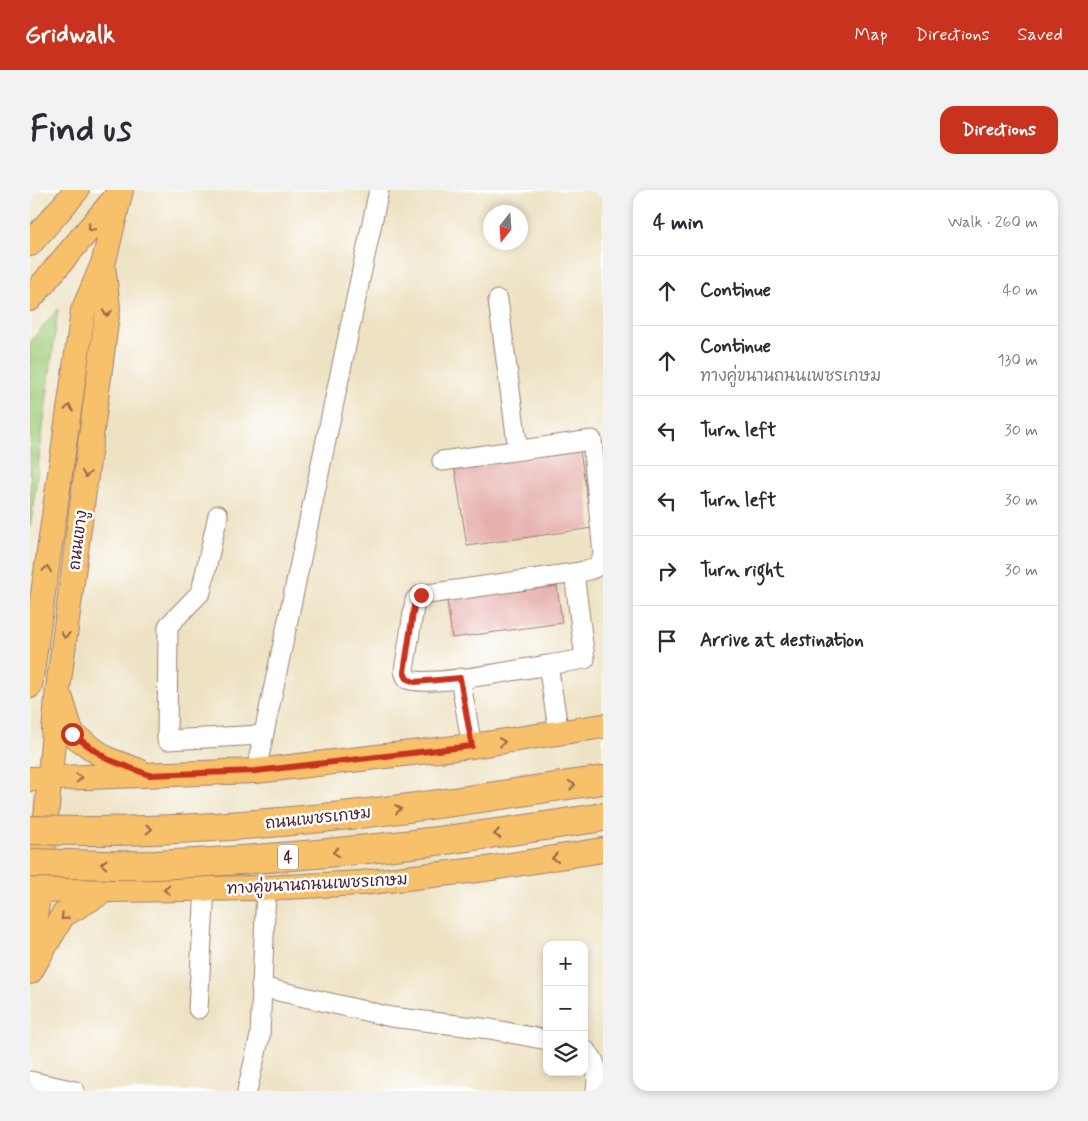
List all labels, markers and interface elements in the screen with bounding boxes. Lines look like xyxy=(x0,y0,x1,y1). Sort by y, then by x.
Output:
text: Gridwalk xyxy=(25,20,115,51)
text: Map xyxy=(855,23,888,47)
text: Directions xyxy=(916,23,990,47)
text: Saved xyxy=(1018,23,1063,47)
button: Directions xyxy=(940,106,1058,154)
text: Find us xyxy=(30,107,132,153)
north arrow xyxy=(483,205,528,250)
text: 4 min xyxy=(653,209,704,237)
text: Walk · 260 m xyxy=(948,212,1038,233)
one-way arrow xyxy=(88,222,97,231)
icon: ahead xyxy=(653,277,681,305)
text: Continue xyxy=(700,278,771,303)
text: 40 m xyxy=(1002,280,1038,301)
one-way arrow xyxy=(102,309,113,317)
text: Continue xyxy=(700,334,771,359)
icon: ahead xyxy=(653,347,681,375)
text: 130 m xyxy=(997,350,1038,371)
text: ทางคู่ขนานถนนเพชรเกษม xyxy=(700,366,881,387)
one-way arrow xyxy=(64,403,74,412)
icon: left xyxy=(653,417,681,445)
text: Turn left xyxy=(700,418,776,443)
text: 30 m xyxy=(1005,420,1038,441)
one-way arrow xyxy=(81,470,91,478)
icon: left xyxy=(653,487,681,515)
text: Turn left xyxy=(700,488,776,513)
text: 30 m xyxy=(1005,490,1038,511)
street label: ถนนเขางู xyxy=(64,509,94,572)
icon: right xyxy=(653,557,681,585)
text: Turn right xyxy=(700,558,784,583)
text: 30 m xyxy=(1005,560,1038,581)
one-way arrow xyxy=(41,564,51,573)
route end xyxy=(410,584,433,607)
icon: arrive xyxy=(653,627,681,655)
text: Arrive at destination xyxy=(700,628,864,653)
one-way arrow xyxy=(60,631,70,640)
route start xyxy=(61,723,84,746)
one-way arrow xyxy=(498,737,506,748)
one-way arrow xyxy=(75,772,83,783)
one-way arrow xyxy=(568,780,576,790)
street label: ถนนเพชรเกษม xyxy=(264,802,372,834)
one-way arrow xyxy=(394,804,402,815)
one-way arrow xyxy=(145,824,153,834)
one-way arrow xyxy=(493,828,501,838)
road number: 4 xyxy=(278,844,298,870)
one-way arrow xyxy=(331,846,339,857)
one-way arrow xyxy=(551,852,559,863)
one-way arrow xyxy=(99,859,107,869)
street label: ทางคู่ขนานถนนเพชรเกษม xyxy=(226,867,408,901)
one-way arrow xyxy=(162,884,170,895)
one-way arrow xyxy=(60,911,69,920)
map controls xyxy=(543,941,588,1076)
button: + xyxy=(543,941,588,986)
button: − xyxy=(543,986,588,1031)
button: layers xyxy=(543,1031,588,1076)

